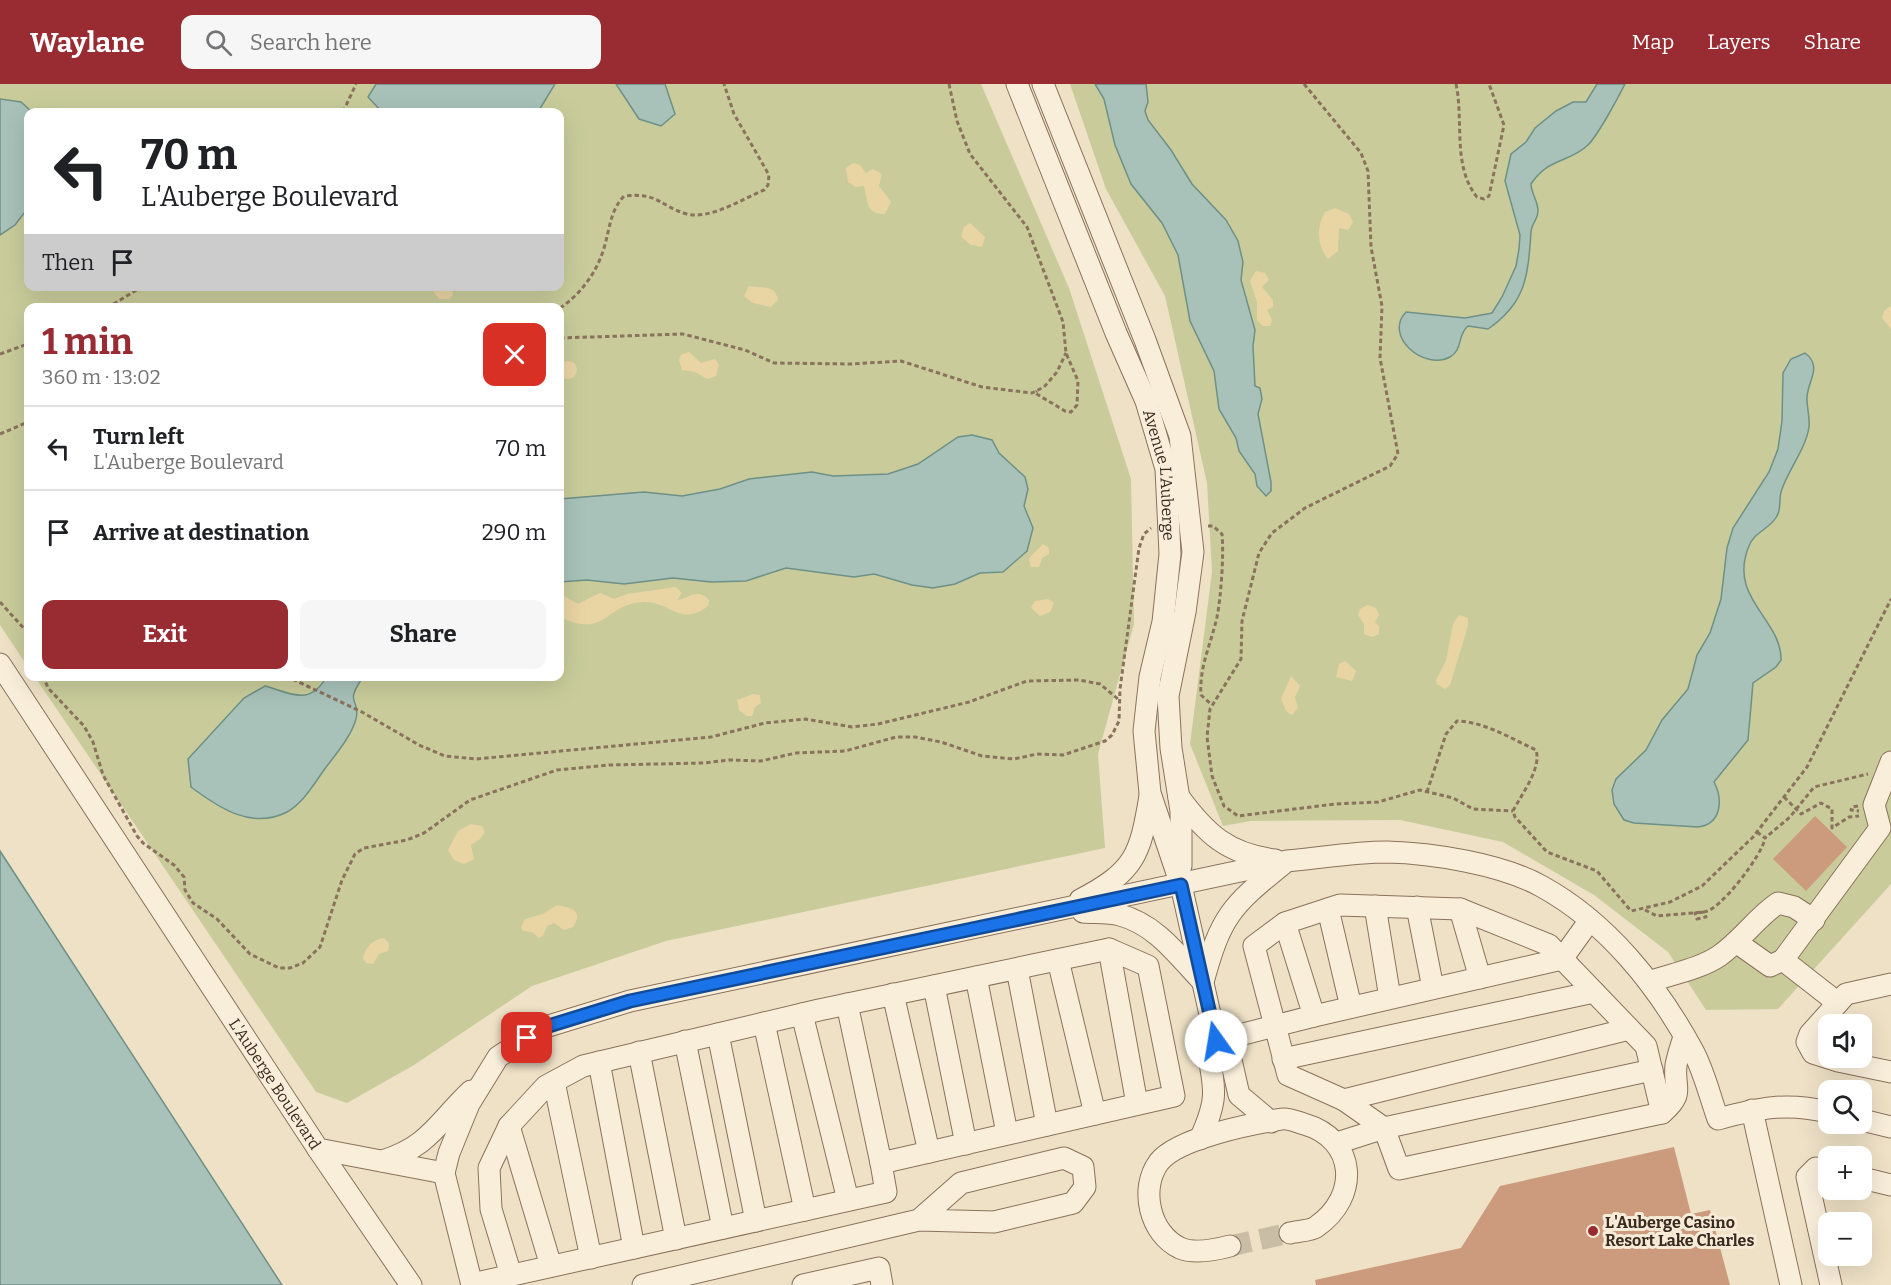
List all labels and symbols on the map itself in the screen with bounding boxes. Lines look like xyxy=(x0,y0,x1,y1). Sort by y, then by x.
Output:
street label: Avenue L'Auberge xyxy=(1139,407,1178,541)
position arrow xyxy=(1184,1009,1248,1073)
pin xyxy=(501,1012,552,1063)
street label: L'Auberge Boulevard xyxy=(225,1015,325,1154)
place label: L'Auberge Casino Resort Lake Charles xyxy=(1605,1213,1754,1250)
marker: L'Auberge Casino Resort Lake Charles xyxy=(1586,1224,1600,1238)

